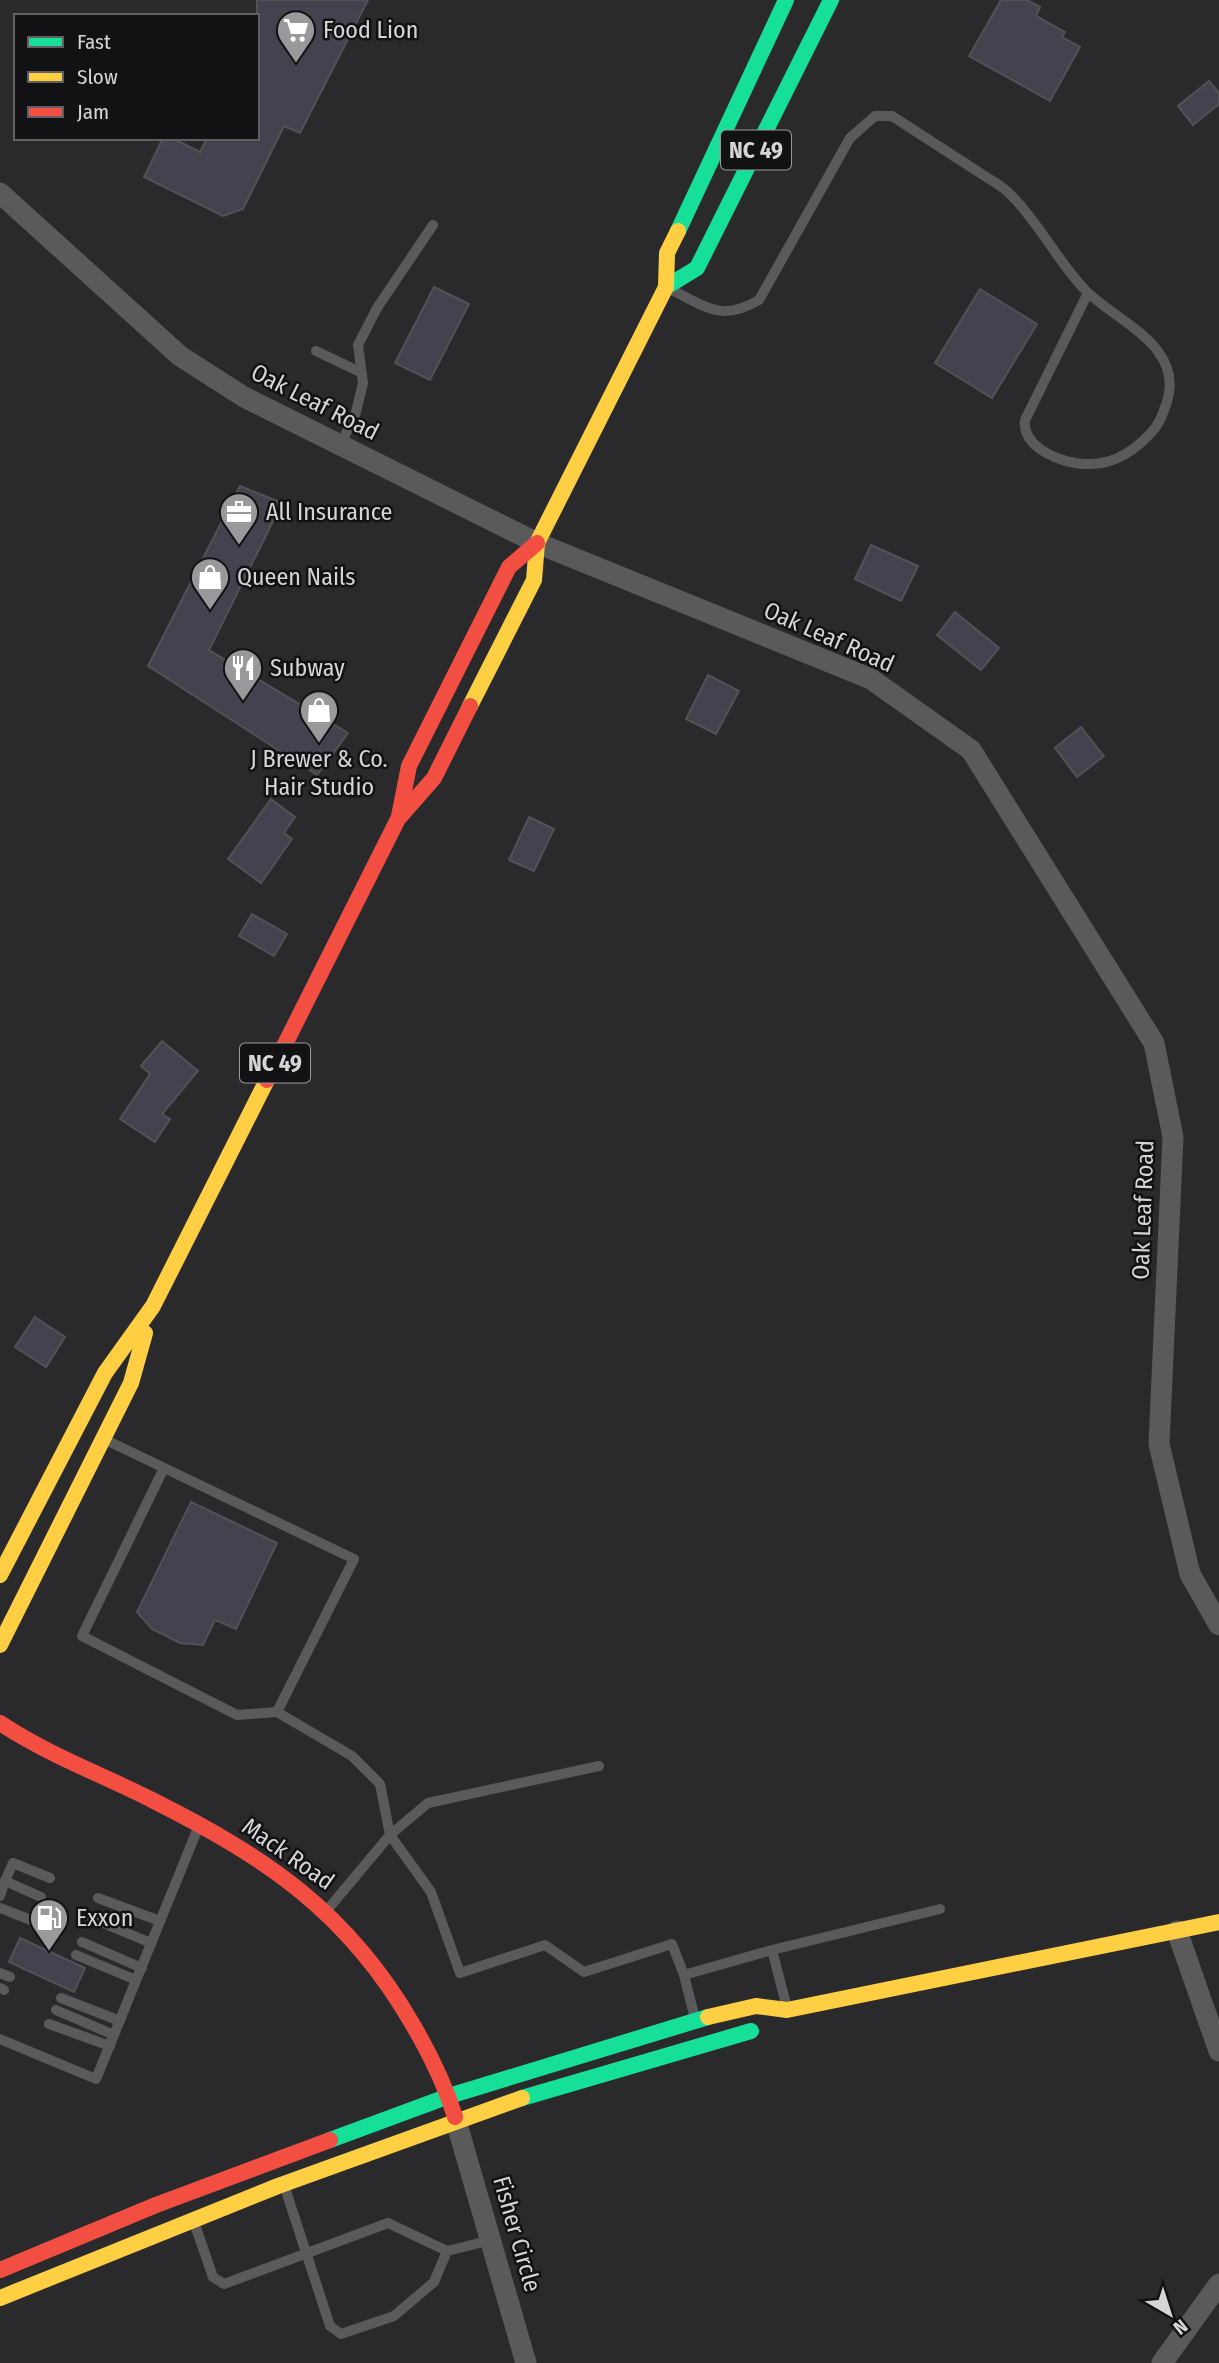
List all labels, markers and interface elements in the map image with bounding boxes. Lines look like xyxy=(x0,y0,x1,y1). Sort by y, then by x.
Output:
supermarket icon: Food Lion xyxy=(275,9,317,64)
legend xyxy=(14,14,259,140)
place label: Food Lion xyxy=(323,16,418,44)
text: Fast xyxy=(77,29,111,55)
text: Slow xyxy=(77,64,118,90)
text: Jam xyxy=(77,99,109,125)
road number: NC 49 xyxy=(721,130,791,169)
street label: Oak Leaf Road xyxy=(246,358,384,446)
office icon: All Insurance xyxy=(218,491,260,546)
place label: All Insurance xyxy=(266,498,392,526)
shop icon: Queen Nails xyxy=(189,556,231,611)
place label: Queen Nails xyxy=(237,563,356,591)
street label: Oak Leaf Road xyxy=(760,596,898,678)
restaurant icon: Subway xyxy=(222,647,264,702)
place label: Subway xyxy=(270,654,345,682)
shop icon: J Brewer & Co. Hair Studio xyxy=(298,689,340,744)
place label: J Brewer & Co. Hair Studio xyxy=(250,745,388,801)
road number: NC 49 xyxy=(240,1044,310,1082)
street label: Oak Leaf Road xyxy=(1127,1140,1159,1280)
street label: Mack Road xyxy=(237,1812,339,1896)
fuel station icon: Exxon xyxy=(28,1897,70,1952)
place label: Exxon xyxy=(76,1904,133,1932)
street label: Fisher Circle xyxy=(487,2173,547,2295)
north arrow xyxy=(1135,2279,1205,2349)
text: N xyxy=(1169,2314,1192,2339)

